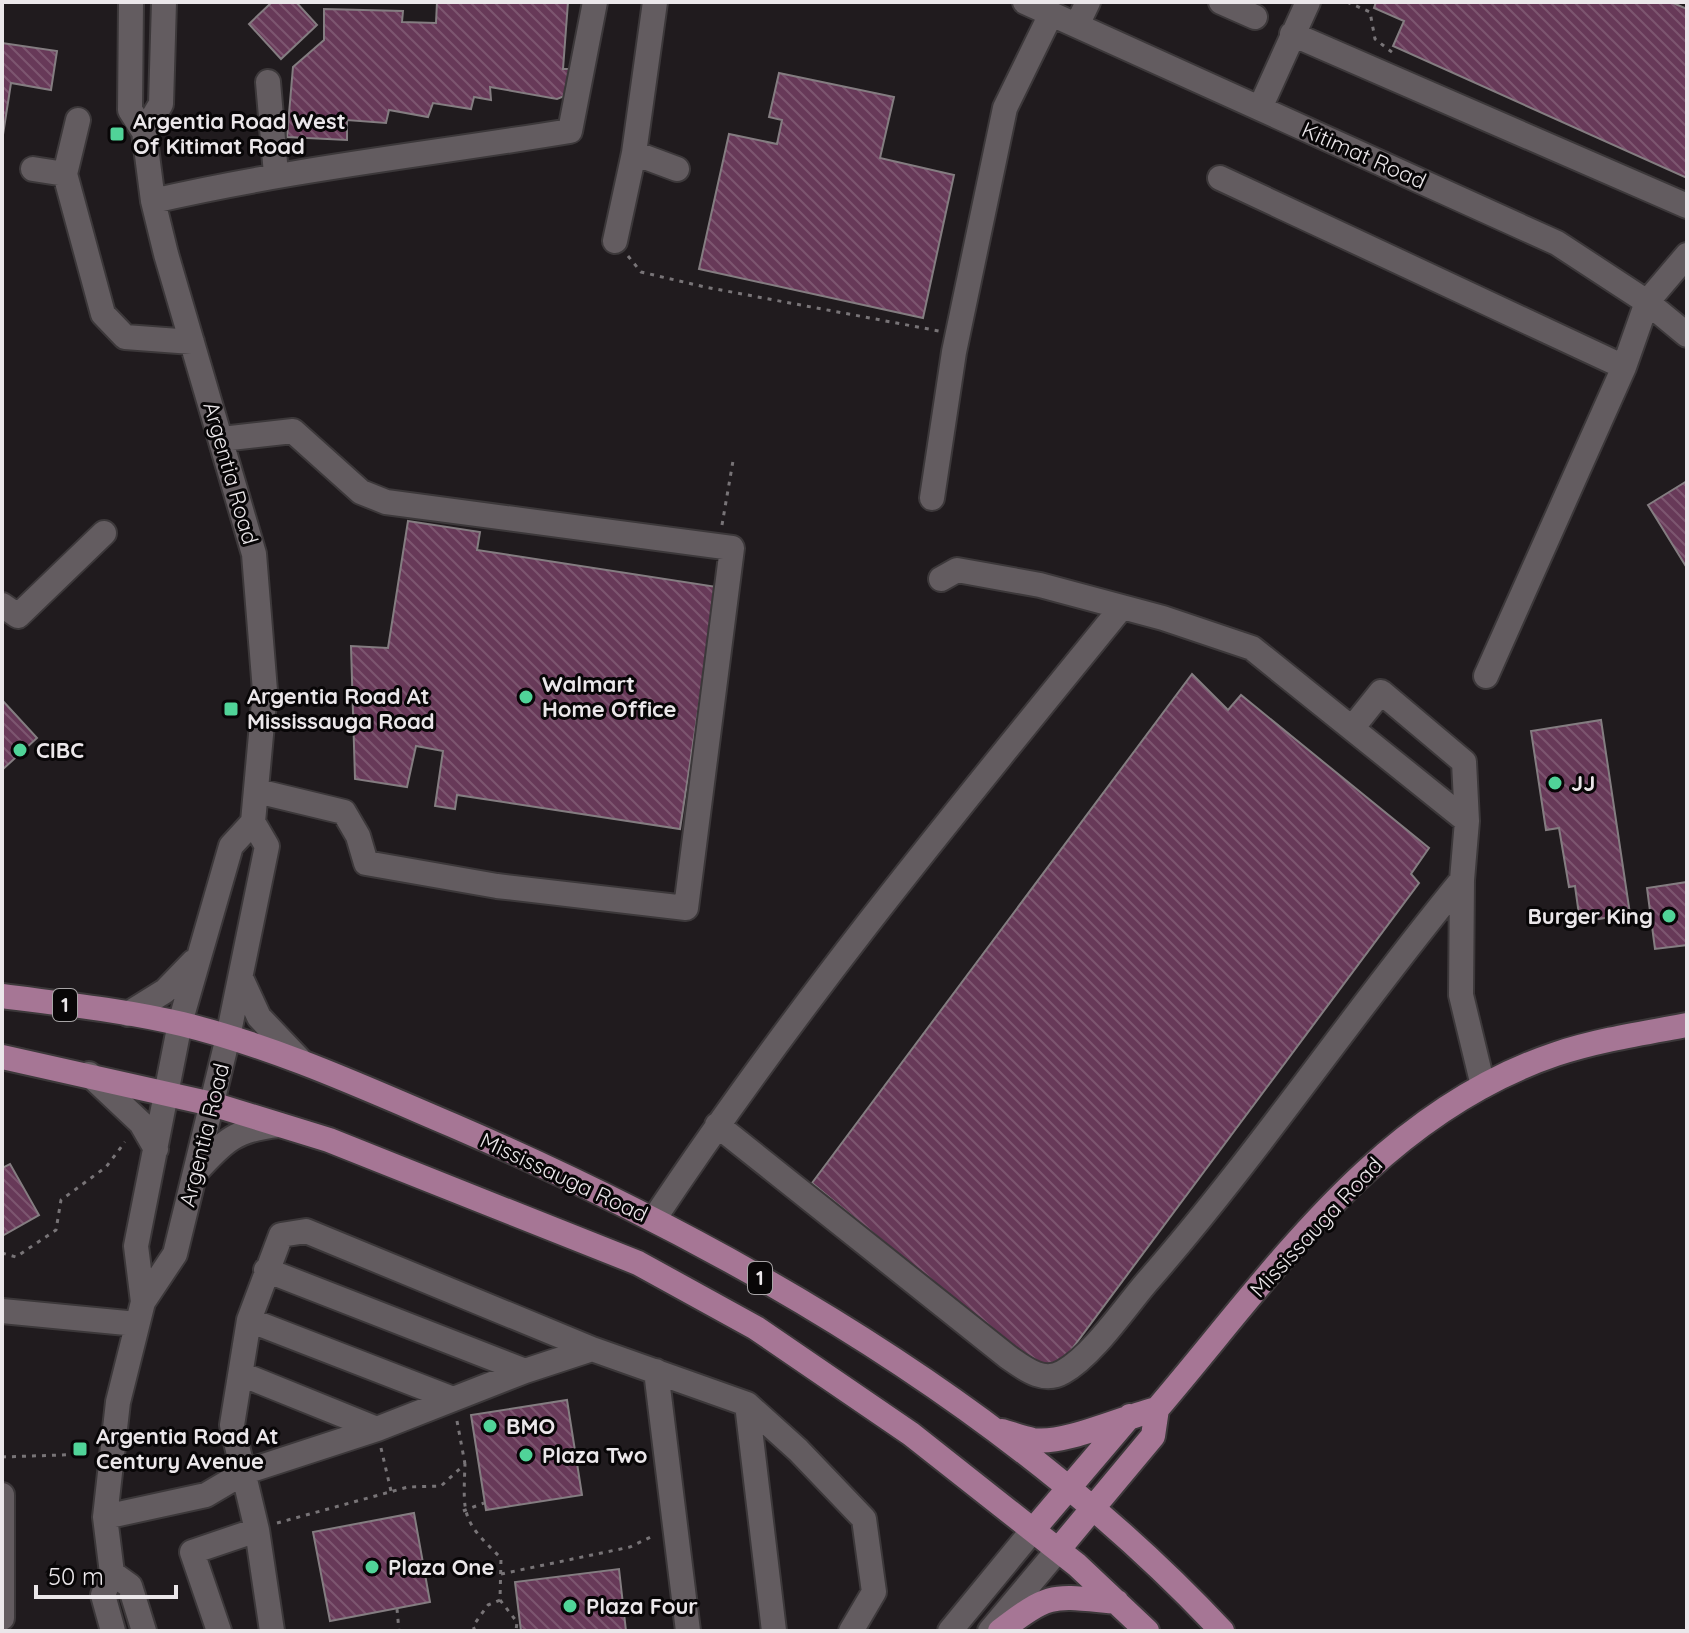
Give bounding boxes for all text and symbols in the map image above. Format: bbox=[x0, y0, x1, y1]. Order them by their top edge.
place label: Argentia Road West Of Kitimat Road bbox=[133, 107, 346, 160]
street label: Kitimat Road bbox=[1297, 115, 1431, 195]
marker: Argentia Road West Of Kitimat Road bbox=[108, 125, 126, 143]
street label: Argentia Road bbox=[197, 399, 265, 547]
place label: Walmart Home Office bbox=[542, 670, 677, 723]
place label: Argentia Road At Mississauga Road bbox=[247, 682, 435, 735]
marker: Walmart Home Office bbox=[517, 688, 535, 706]
marker: Argentia Road At Mississauga Road bbox=[222, 700, 240, 718]
place label: CIBC bbox=[36, 736, 84, 764]
marker: CIBC bbox=[11, 741, 29, 759]
place label: JJ bbox=[1571, 769, 1595, 797]
marker: JJ bbox=[1546, 774, 1564, 792]
place label: Burger King bbox=[1527, 902, 1653, 930]
marker: Burger King bbox=[1660, 907, 1678, 925]
road number: 1 bbox=[53, 989, 77, 1021]
street label: Argentia Road bbox=[173, 1060, 235, 1210]
street label: Mississauga Road bbox=[476, 1126, 652, 1228]
street label: Mississauga Road bbox=[1244, 1151, 1388, 1303]
road number: 1 bbox=[748, 1262, 772, 1294]
place label: BMO bbox=[506, 1412, 555, 1440]
marker: BMO bbox=[481, 1417, 499, 1435]
place label: Argentia Road At Century Avenue bbox=[96, 1422, 279, 1475]
marker: Argentia Road At Century Avenue bbox=[71, 1440, 89, 1458]
place label: Plaza Two bbox=[542, 1441, 647, 1469]
marker: Plaza Two bbox=[517, 1446, 535, 1464]
scale bar bbox=[36, 1549, 176, 1599]
place label: Plaza One bbox=[388, 1553, 494, 1581]
marker: Plaza One bbox=[363, 1558, 381, 1576]
text: 50 m bbox=[48, 1561, 104, 1591]
place label: Plaza Four bbox=[586, 1592, 698, 1620]
marker: Plaza Four bbox=[561, 1597, 579, 1615]

